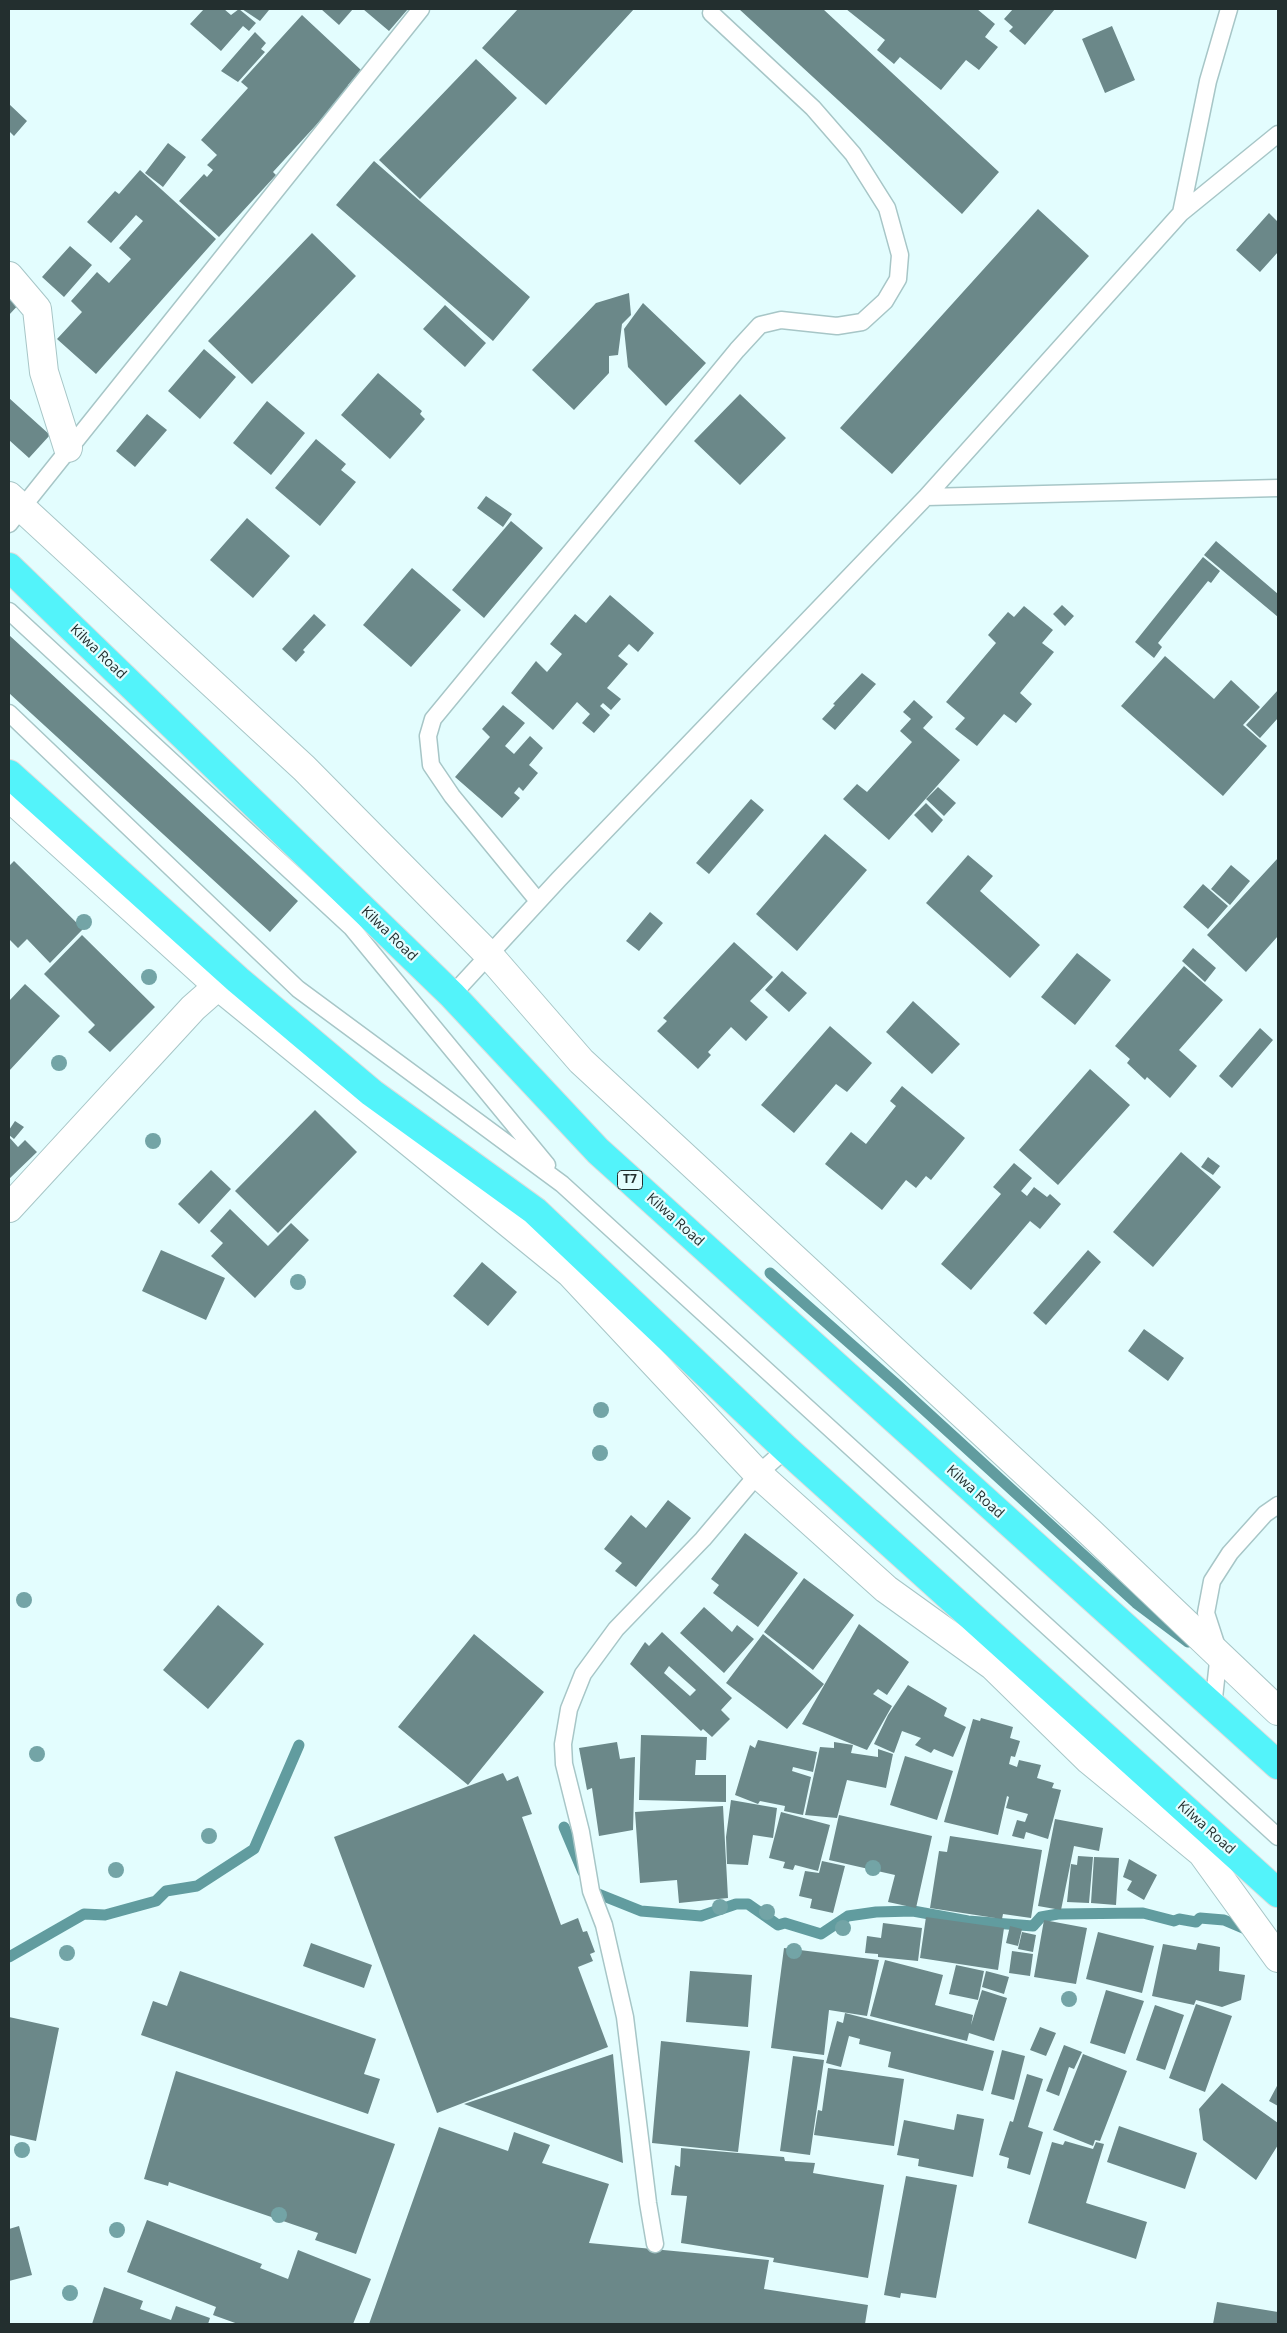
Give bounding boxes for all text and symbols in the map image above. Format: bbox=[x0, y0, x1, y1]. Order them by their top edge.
street label: Kilwa Road bbox=[67, 621, 129, 683]
street label: Kilwa Road bbox=[358, 903, 420, 965]
road number: T7 bbox=[618, 1170, 642, 1190]
street label: Kilwa Road bbox=[643, 1190, 707, 1250]
street label: Kilwa Road bbox=[943, 1462, 1007, 1522]
street label: Kilwa Road bbox=[1174, 1798, 1238, 1858]

